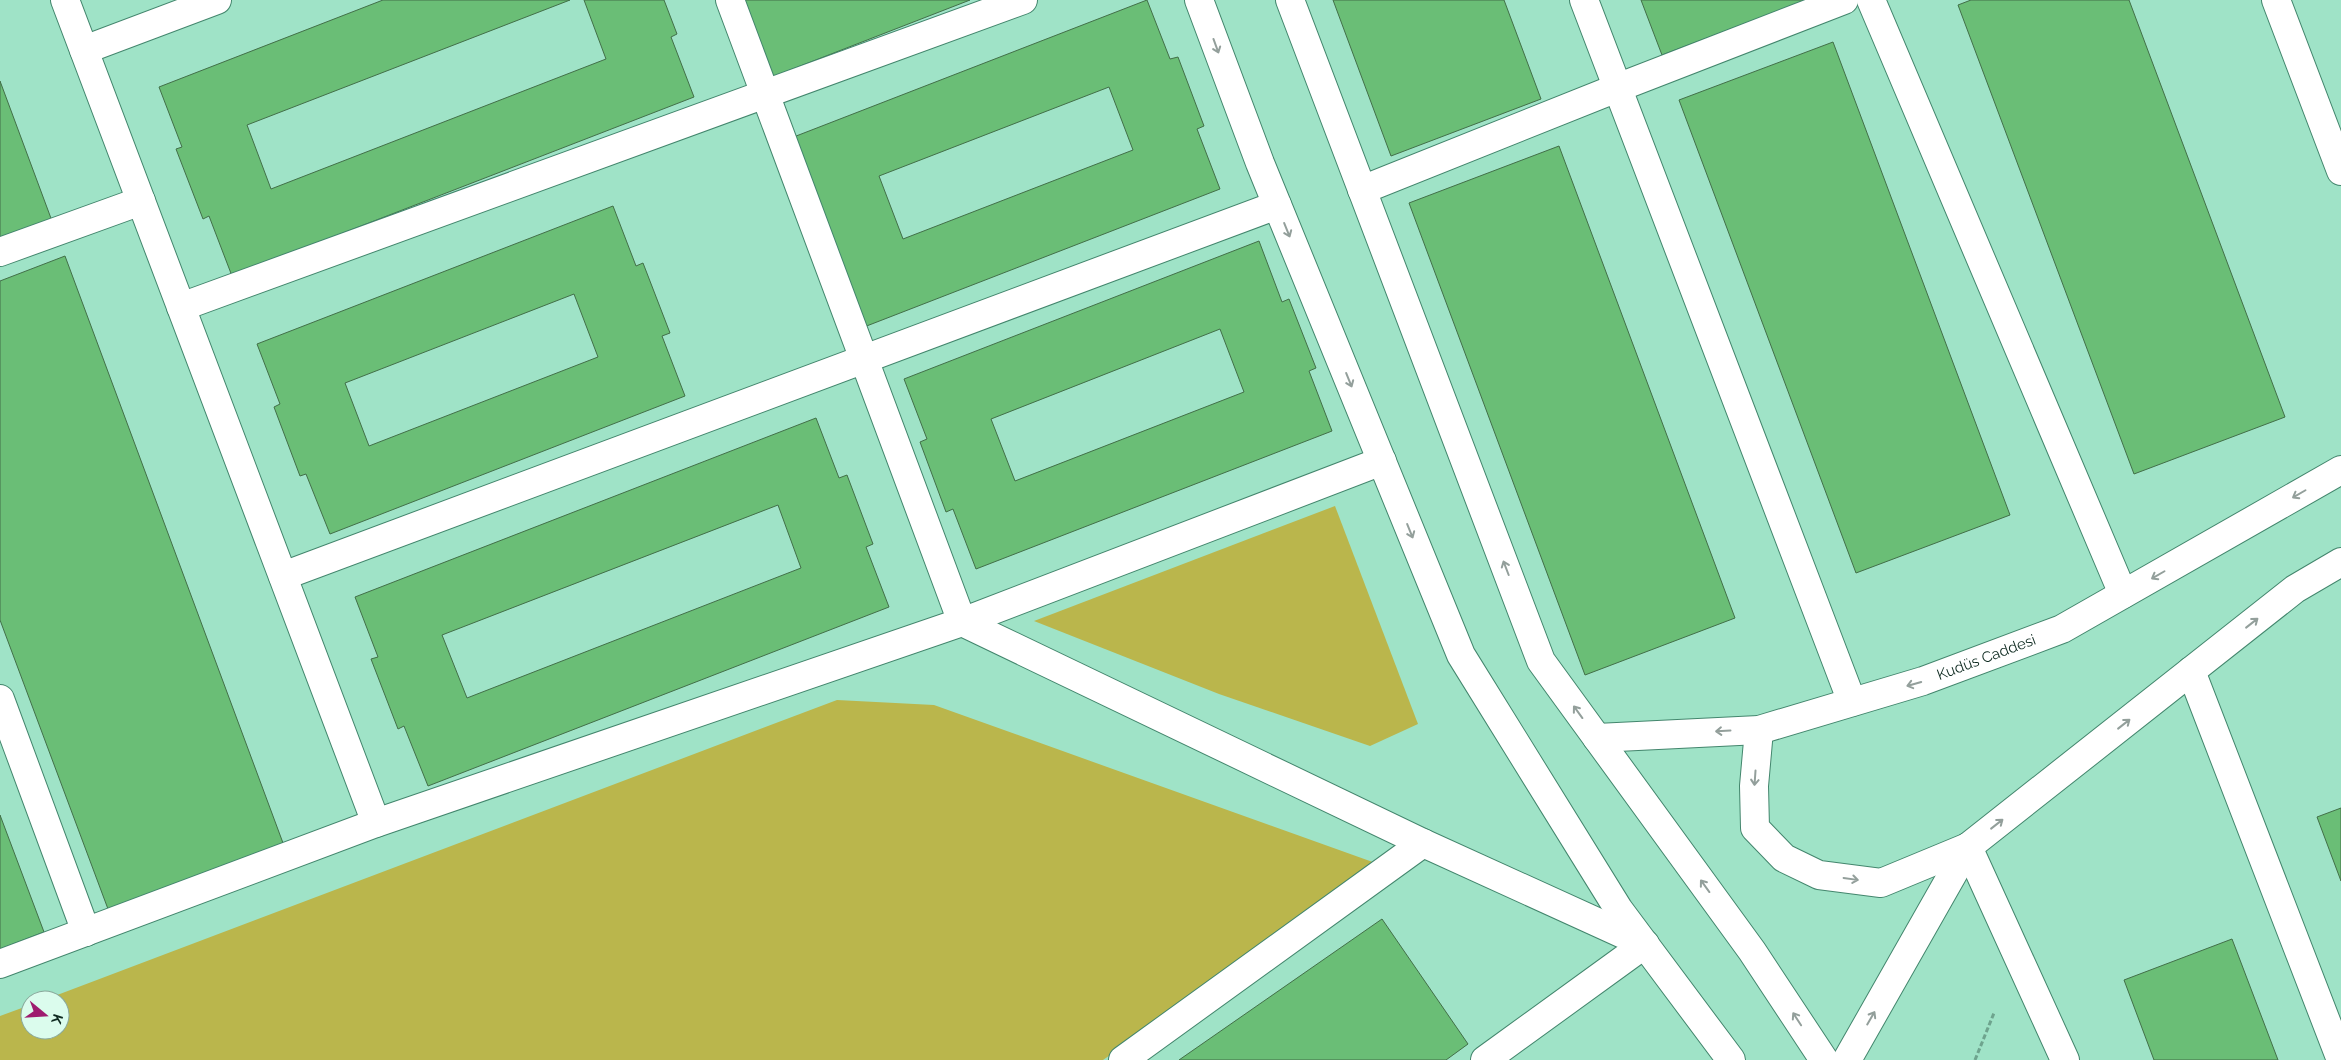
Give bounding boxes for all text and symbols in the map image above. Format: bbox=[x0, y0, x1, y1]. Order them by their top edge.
one-way arrow bbox=[1212, 37, 1221, 53]
one-way arrow bbox=[1283, 222, 1293, 237]
one-way arrow bbox=[1345, 372, 1354, 387]
one-way arrow bbox=[2292, 490, 2306, 500]
one-way arrow bbox=[1406, 523, 1416, 538]
one-way arrow bbox=[1501, 560, 1510, 576]
one-way arrow bbox=[2150, 570, 2165, 580]
one-way arrow bbox=[2245, 618, 2258, 629]
street label: Kudüs Caddesi bbox=[1934, 631, 2038, 684]
one-way arrow bbox=[1907, 679, 1923, 689]
one-way arrow bbox=[1573, 705, 1583, 719]
one-way arrow bbox=[2117, 718, 2130, 729]
one-way arrow bbox=[1716, 727, 1732, 736]
one-way arrow bbox=[1750, 770, 1759, 786]
one-way arrow bbox=[1990, 819, 2003, 830]
one-way arrow bbox=[1843, 874, 1859, 884]
one-way arrow bbox=[1699, 880, 1710, 893]
north arrow bbox=[20, 990, 70, 1040]
one-way arrow bbox=[1867, 1011, 1877, 1025]
text: K bbox=[48, 1012, 66, 1027]
one-way arrow bbox=[1792, 1013, 1802, 1027]

